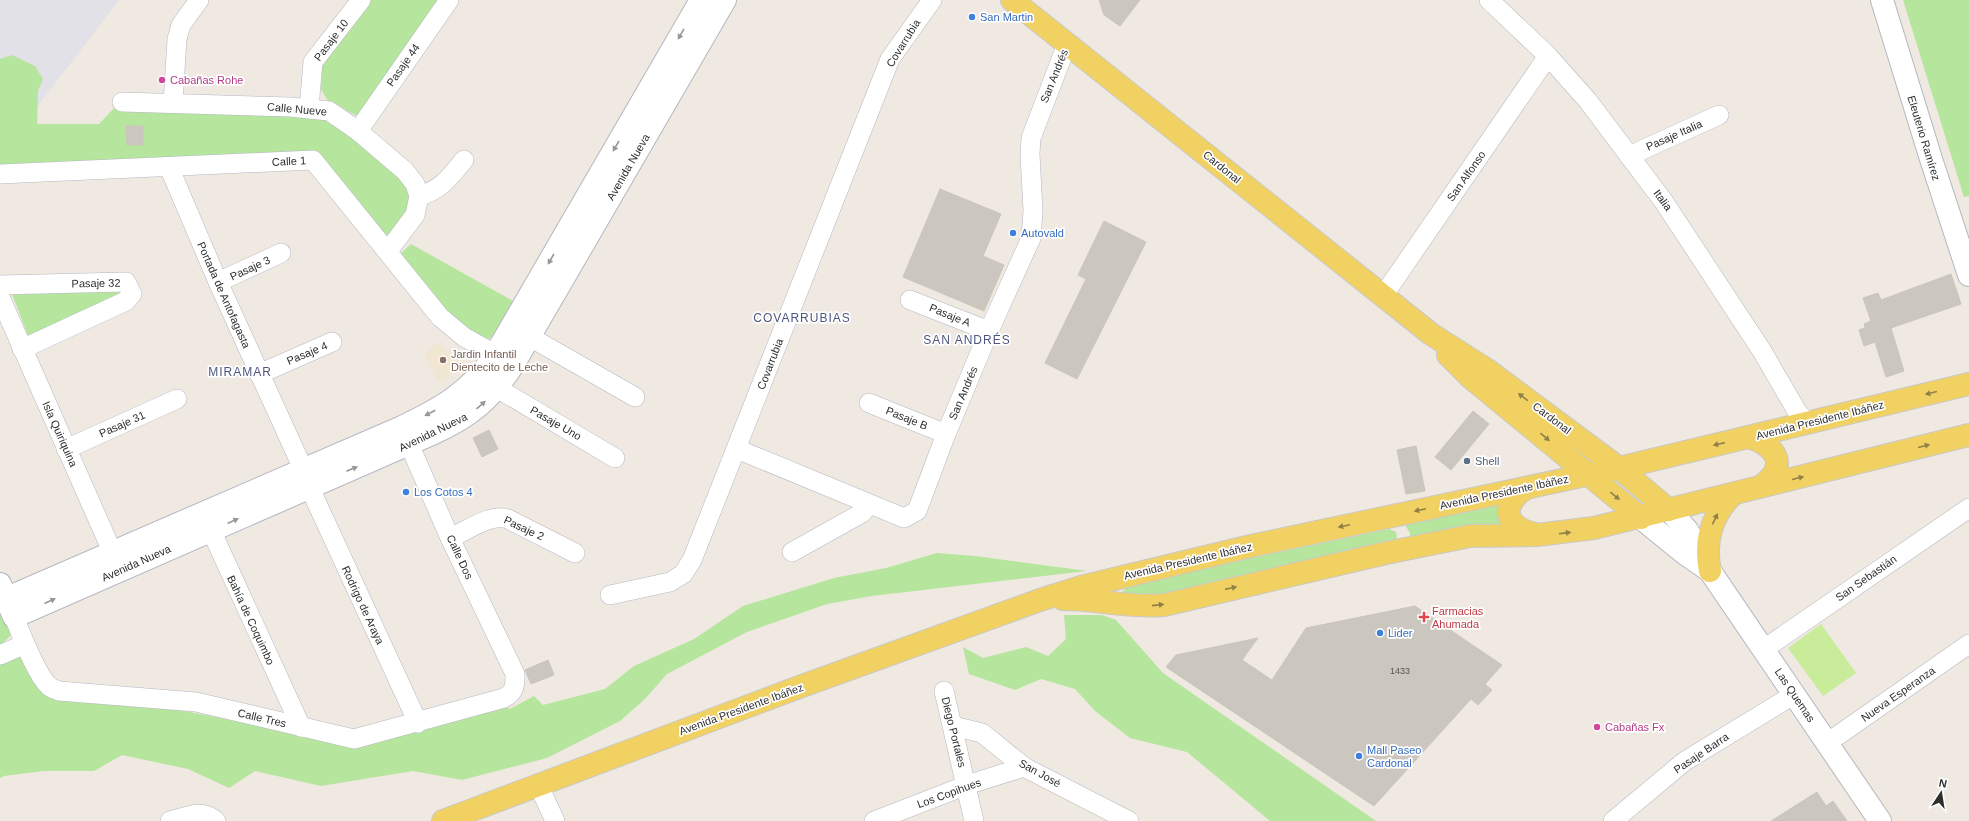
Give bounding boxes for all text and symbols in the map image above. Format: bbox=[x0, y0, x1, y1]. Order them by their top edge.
place label: San Martin bbox=[980, 11, 1033, 23]
marker: San Martin bbox=[967, 12, 977, 22]
street label: Covarrubia bbox=[884, 16, 923, 69]
street label: Pasaje 10 bbox=[311, 17, 351, 63]
one-way arrow bbox=[677, 28, 684, 40]
street label: Pasaje 44 bbox=[384, 42, 422, 88]
street label: San Andrés bbox=[1038, 47, 1070, 105]
place label: Cabañas Rohe bbox=[170, 74, 243, 86]
marker: Cabañas Rohe bbox=[157, 75, 167, 85]
street label: Eleuterio Ramírez bbox=[1905, 94, 1943, 182]
street label: Calle Nueve bbox=[267, 100, 327, 118]
street label: Pasaje Italia bbox=[1644, 117, 1705, 153]
street label: Avenida Nueva bbox=[604, 131, 652, 202]
one-way arrow bbox=[612, 140, 619, 152]
street label: Cardonal bbox=[1201, 148, 1243, 186]
street label: San Alfonso bbox=[1444, 149, 1488, 203]
street label: Calle 1 bbox=[272, 154, 306, 168]
street label: Italia bbox=[1651, 187, 1675, 214]
place label: Autovald bbox=[1021, 227, 1064, 239]
marker: Autovald bbox=[1008, 228, 1018, 238]
street label: Portada de Antofagasta bbox=[195, 240, 253, 351]
one-way arrow bbox=[547, 253, 554, 265]
street label: Pasaje 3 bbox=[228, 254, 272, 282]
street label: Pasaje 32 bbox=[71, 277, 121, 289]
street label: Pasaje A bbox=[928, 301, 973, 329]
district label: COVARRUBIAS bbox=[753, 311, 851, 325]
district label: SAN ANDRÉS bbox=[923, 332, 1011, 347]
street label: Covarrubia bbox=[755, 336, 786, 391]
street label: Pasaje 4 bbox=[285, 339, 329, 367]
place label: Jardin Infantil Dientecito de Leche bbox=[451, 348, 548, 373]
marker: Jardin Infantil Dientecito de Leche bbox=[438, 355, 448, 365]
street label: San Andrés bbox=[946, 364, 980, 422]
district label: MIRAMAR bbox=[208, 365, 272, 379]
one-way arrow bbox=[1925, 390, 1937, 396]
one-way arrow bbox=[1518, 392, 1529, 401]
street label: Avenida Presidente Ibáñez bbox=[1755, 398, 1885, 442]
street label: Isla Quiriquina bbox=[40, 399, 80, 469]
one-way arrow bbox=[475, 400, 486, 409]
street label: Cardonal bbox=[1531, 400, 1573, 436]
street label: Pasaje Uno bbox=[528, 404, 584, 442]
street label: Pasaje B bbox=[884, 404, 930, 432]
street label: Pasaje 31 bbox=[97, 409, 147, 439]
street label: Avenida Nueva bbox=[397, 410, 470, 454]
one-way arrow bbox=[424, 410, 435, 417]
one-way arrow bbox=[1539, 433, 1550, 442]
one-way arrow bbox=[1712, 442, 1725, 448]
one-way arrow bbox=[1919, 443, 1931, 449]
place label: Shell bbox=[1475, 455, 1499, 467]
marker: Shell bbox=[1462, 456, 1472, 466]
one-way arrow bbox=[347, 466, 358, 472]
street label: Avenida Presidente Ibáñez bbox=[1439, 472, 1569, 512]
one-way arrow bbox=[1792, 474, 1805, 480]
place label: Los Cotos 4 bbox=[414, 486, 473, 498]
marker: Los Cotos 4 bbox=[401, 487, 411, 497]
one-way arrow bbox=[1610, 491, 1621, 500]
one-way arrow bbox=[1413, 507, 1426, 513]
one-way arrow bbox=[1712, 513, 1718, 525]
street label: Pasaje 2 bbox=[502, 514, 546, 542]
one-way arrow bbox=[228, 518, 239, 524]
one-way arrow bbox=[1338, 524, 1350, 530]
one-way arrow bbox=[1559, 529, 1571, 536]
street label: Calle Dos bbox=[444, 533, 476, 582]
street label: Avenida Presidente Ibáñez bbox=[1123, 540, 1253, 582]
street label: Avenida Nueva bbox=[100, 542, 173, 584]
street label: San Sebastián bbox=[1833, 553, 1899, 603]
street label: Rodrigo de Araya bbox=[340, 564, 387, 647]
street label: Bahía de Coquimbo bbox=[225, 573, 277, 667]
one-way arrow bbox=[1225, 585, 1238, 591]
one-way arrow bbox=[44, 598, 56, 604]
one-way arrow bbox=[1152, 602, 1164, 609]
place label: Farmacias Ahumada bbox=[1432, 605, 1484, 630]
marker: Farmacias Ahumada bbox=[1419, 612, 1429, 622]
place label: Lider bbox=[1388, 627, 1413, 639]
marker: Lider bbox=[1375, 628, 1385, 638]
street label: Nueva Esperanza bbox=[1859, 664, 1938, 724]
house number: 1433 bbox=[1390, 666, 1410, 676]
street label: Las Quemas bbox=[1773, 666, 1818, 725]
street label: Avenida Presidente Ibáñez bbox=[677, 681, 805, 737]
street label: Diego Portales bbox=[939, 696, 969, 769]
street label: Calle Tres bbox=[237, 707, 288, 730]
place label: Cabañas Fx bbox=[1605, 721, 1665, 733]
marker: Cabañas Fx bbox=[1592, 722, 1602, 732]
street label: Pasaje Barra bbox=[1671, 730, 1731, 776]
place label: Mall Paseo Cardonal bbox=[1367, 744, 1421, 769]
marker: Mall Paseo Cardonal bbox=[1354, 751, 1364, 761]
street label: San José bbox=[1017, 757, 1063, 789]
north arrow bbox=[1921, 773, 1961, 813]
street label: Los Copihues bbox=[915, 776, 983, 810]
text: N bbox=[1938, 777, 1948, 790]

